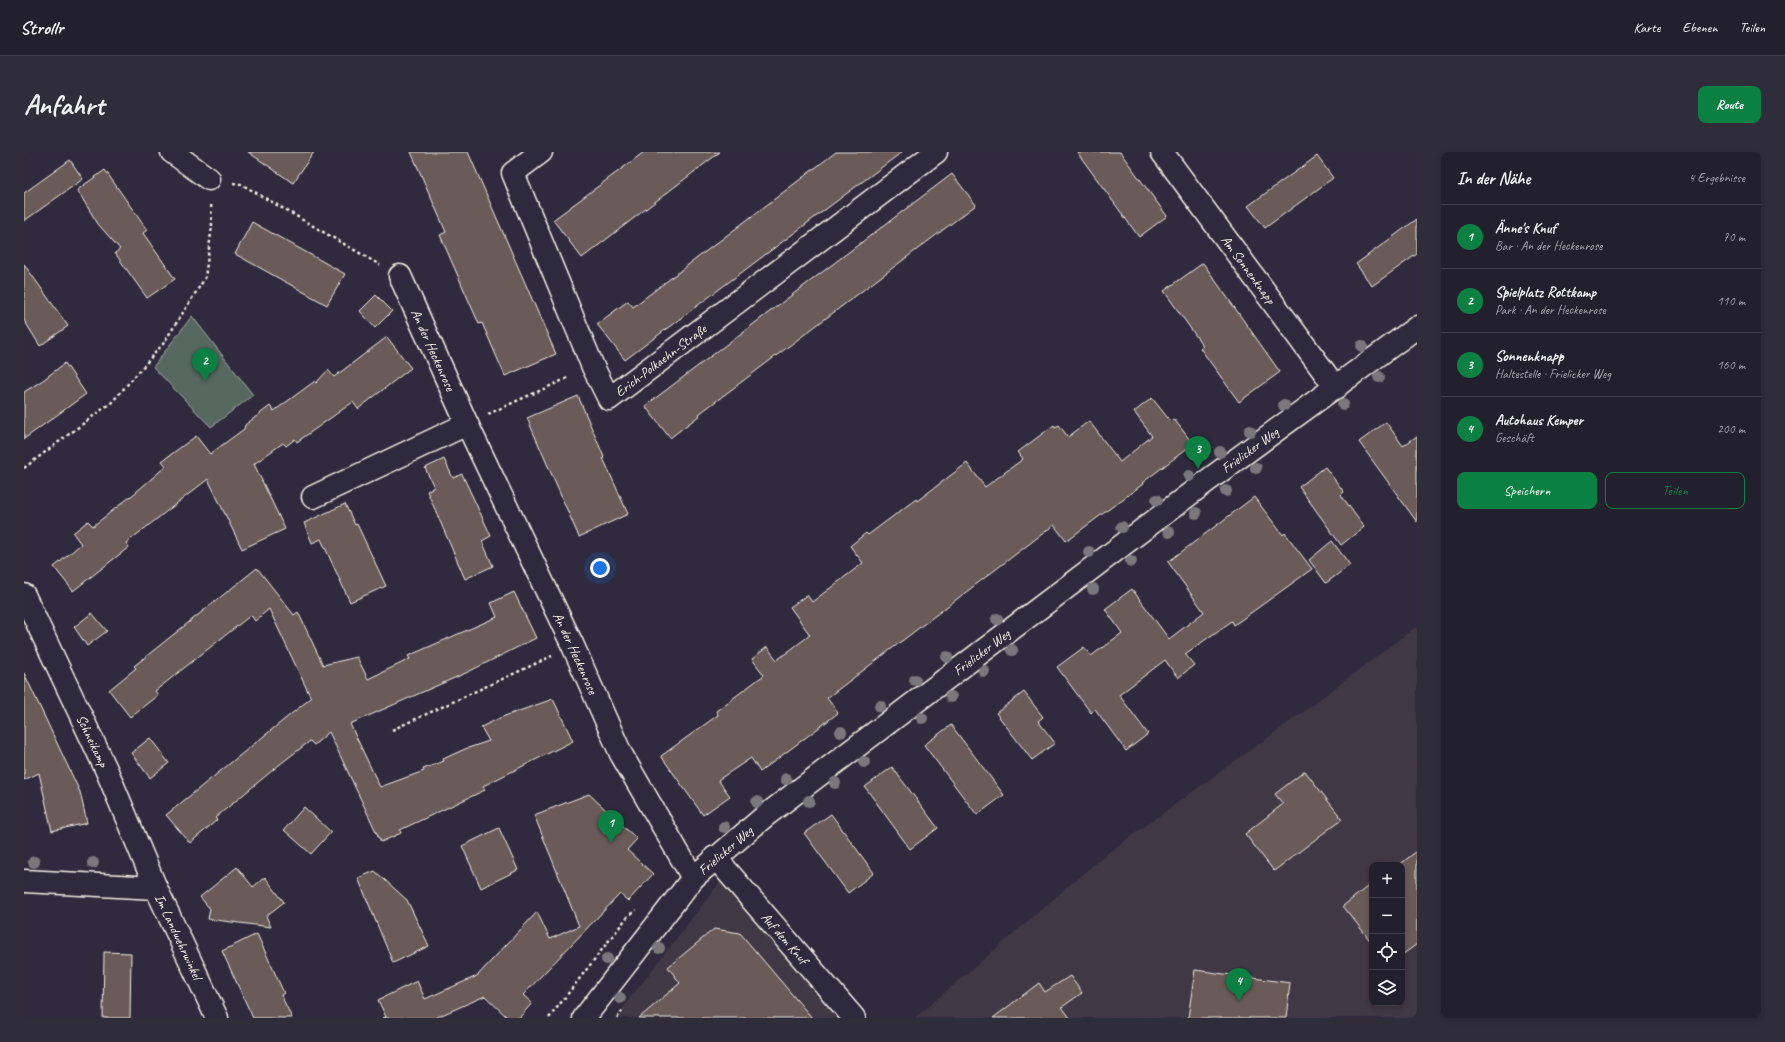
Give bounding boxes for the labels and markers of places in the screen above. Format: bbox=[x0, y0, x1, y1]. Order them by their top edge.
pin: 2 bbox=[192, 348, 218, 381]
pin: 3 bbox=[1185, 436, 1211, 469]
pin: 1 bbox=[598, 810, 624, 843]
pin: 4 bbox=[1226, 968, 1252, 1001]

